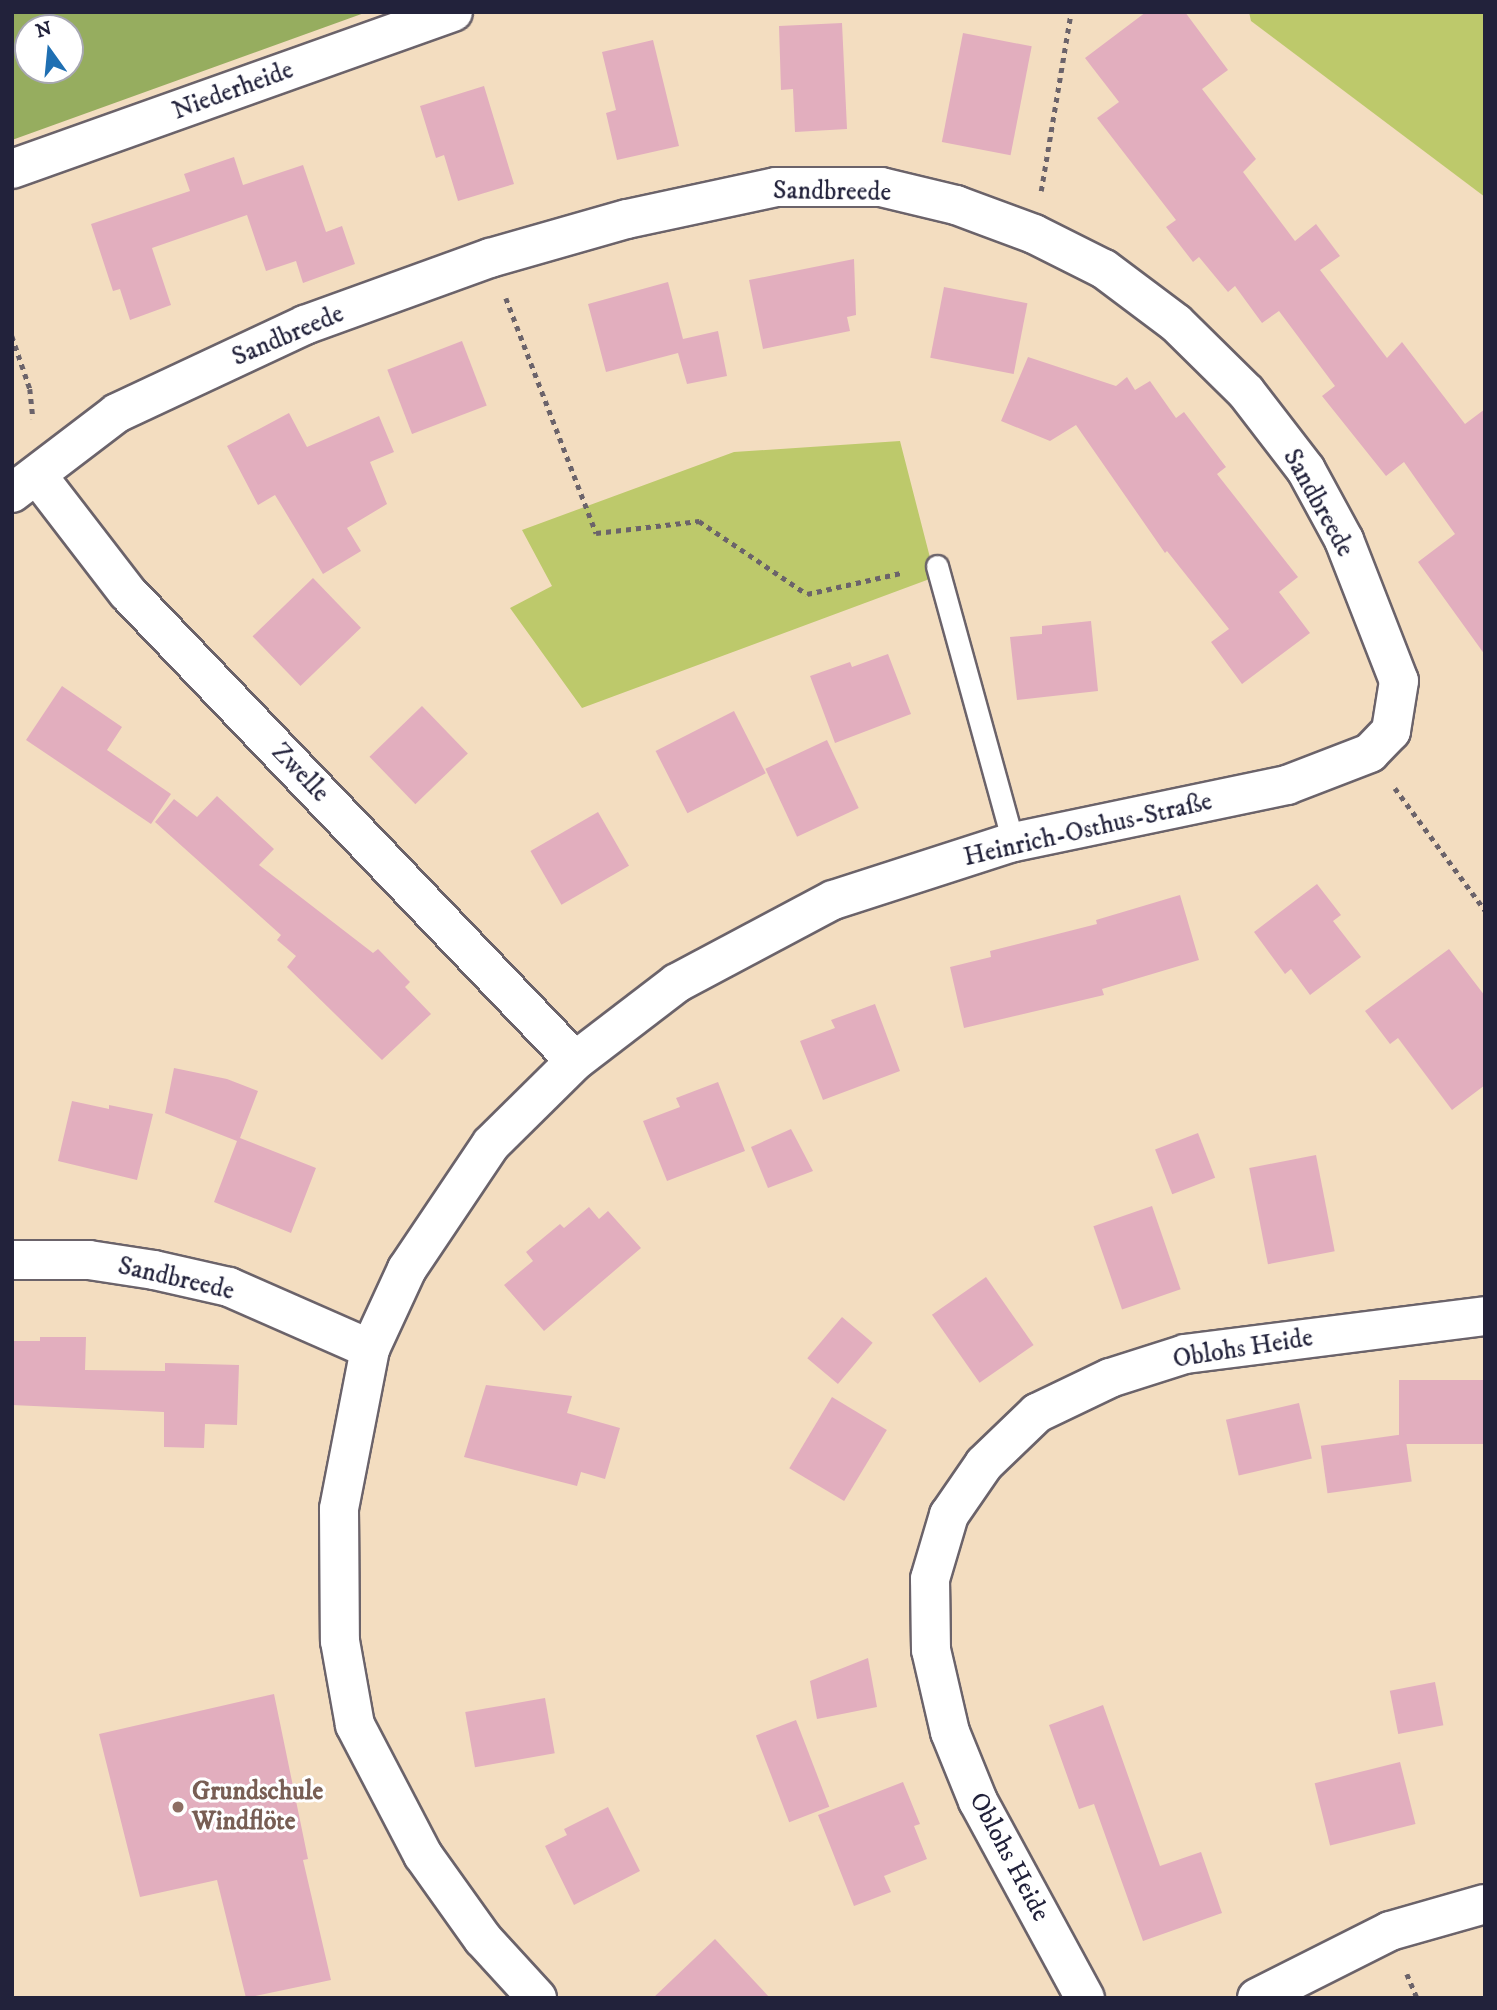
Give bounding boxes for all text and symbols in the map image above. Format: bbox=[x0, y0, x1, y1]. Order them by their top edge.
north arrow bbox=[14, 14, 84, 84]
text: N bbox=[33, 17, 54, 43]
street label: Niederheide bbox=[168, 55, 298, 127]
street label: Sandbreede bbox=[773, 175, 891, 209]
street label: Sandbreede bbox=[228, 299, 348, 373]
street label: Sandbreede bbox=[1276, 444, 1360, 562]
street label: Zwelle bbox=[265, 737, 335, 809]
street label: Heinrich-Osthus-Straße bbox=[961, 786, 1215, 874]
street label: Sandbreede bbox=[115, 1251, 237, 1307]
street label: Oblohs Heide bbox=[1171, 1323, 1315, 1375]
place label: Grundschule Windflöte bbox=[192, 1776, 323, 1838]
street label: Oblohs Heide bbox=[962, 1787, 1056, 1927]
marker: Grundschule Windflöte bbox=[170, 1799, 186, 1815]

